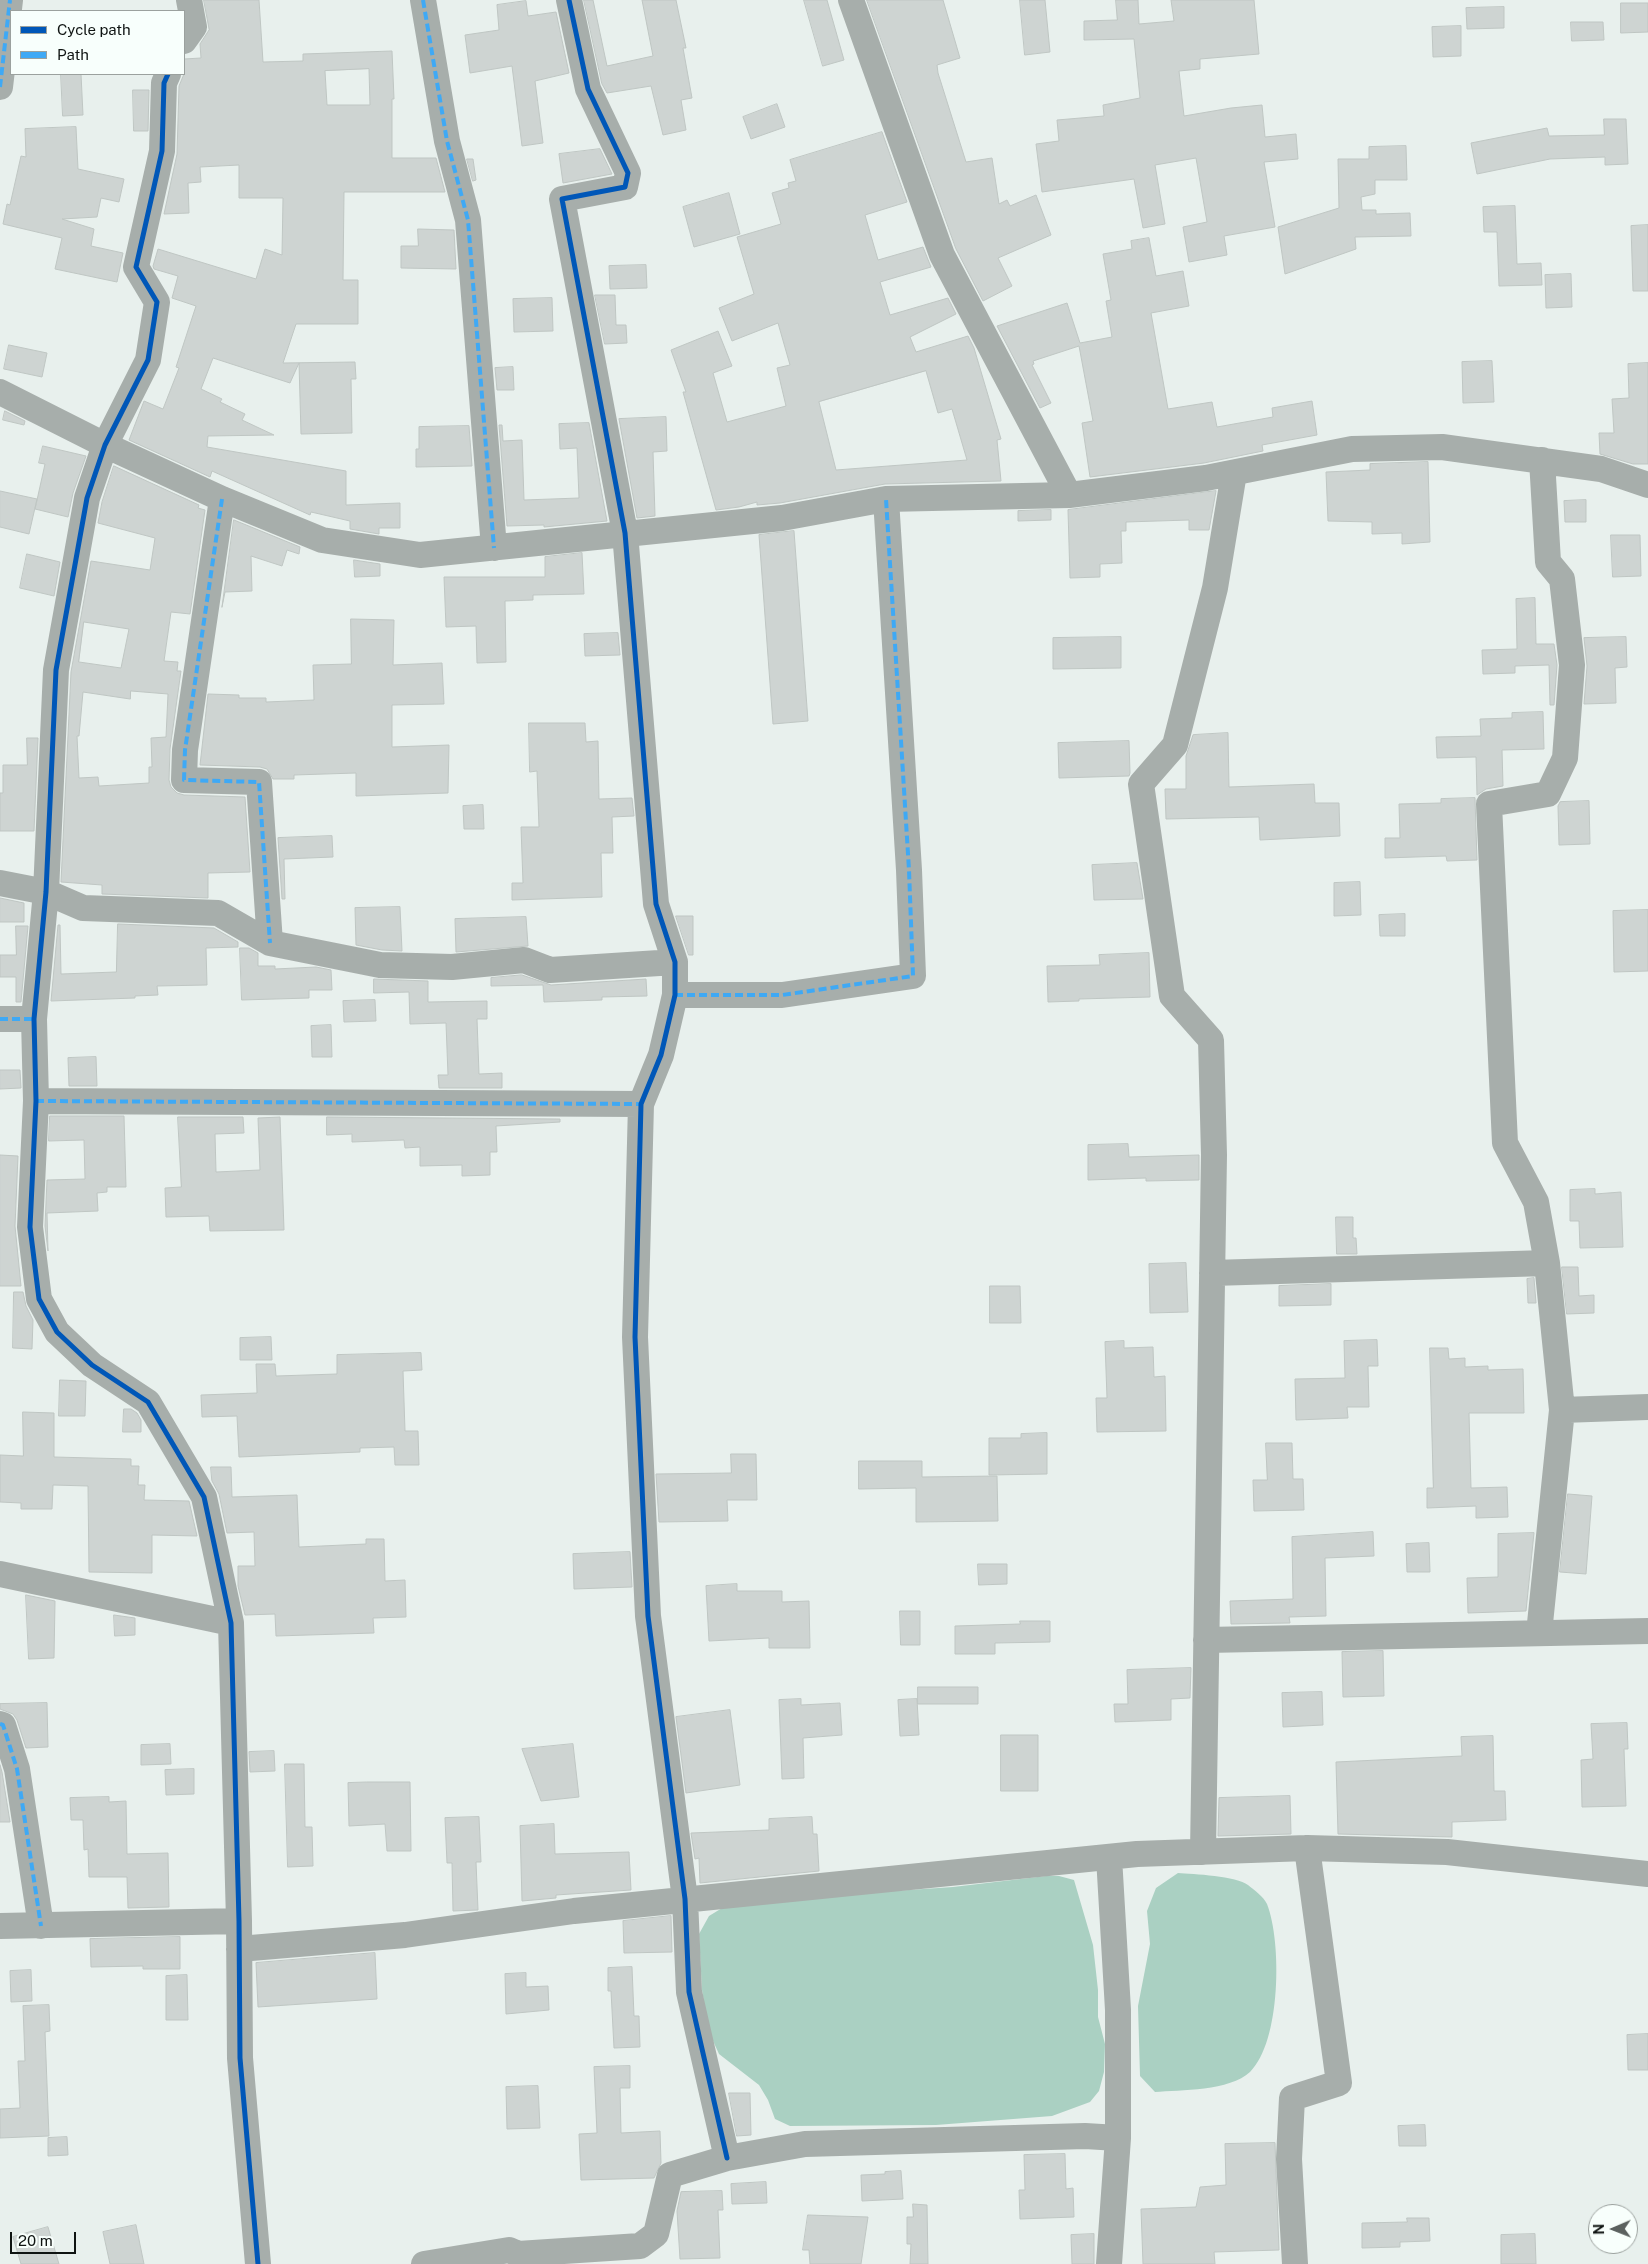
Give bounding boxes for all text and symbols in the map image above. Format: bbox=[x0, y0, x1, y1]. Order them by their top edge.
legend bbox=[10, 10, 185, 75]
text: Cycle path bbox=[57, 21, 131, 38]
text: Path bbox=[57, 46, 89, 63]
north arrow bbox=[1588, 2204, 1638, 2254]
scale bar bbox=[12, 2222, 79, 2254]
text: N bbox=[1591, 2224, 1607, 2235]
text: 20 m bbox=[18, 2232, 53, 2249]

